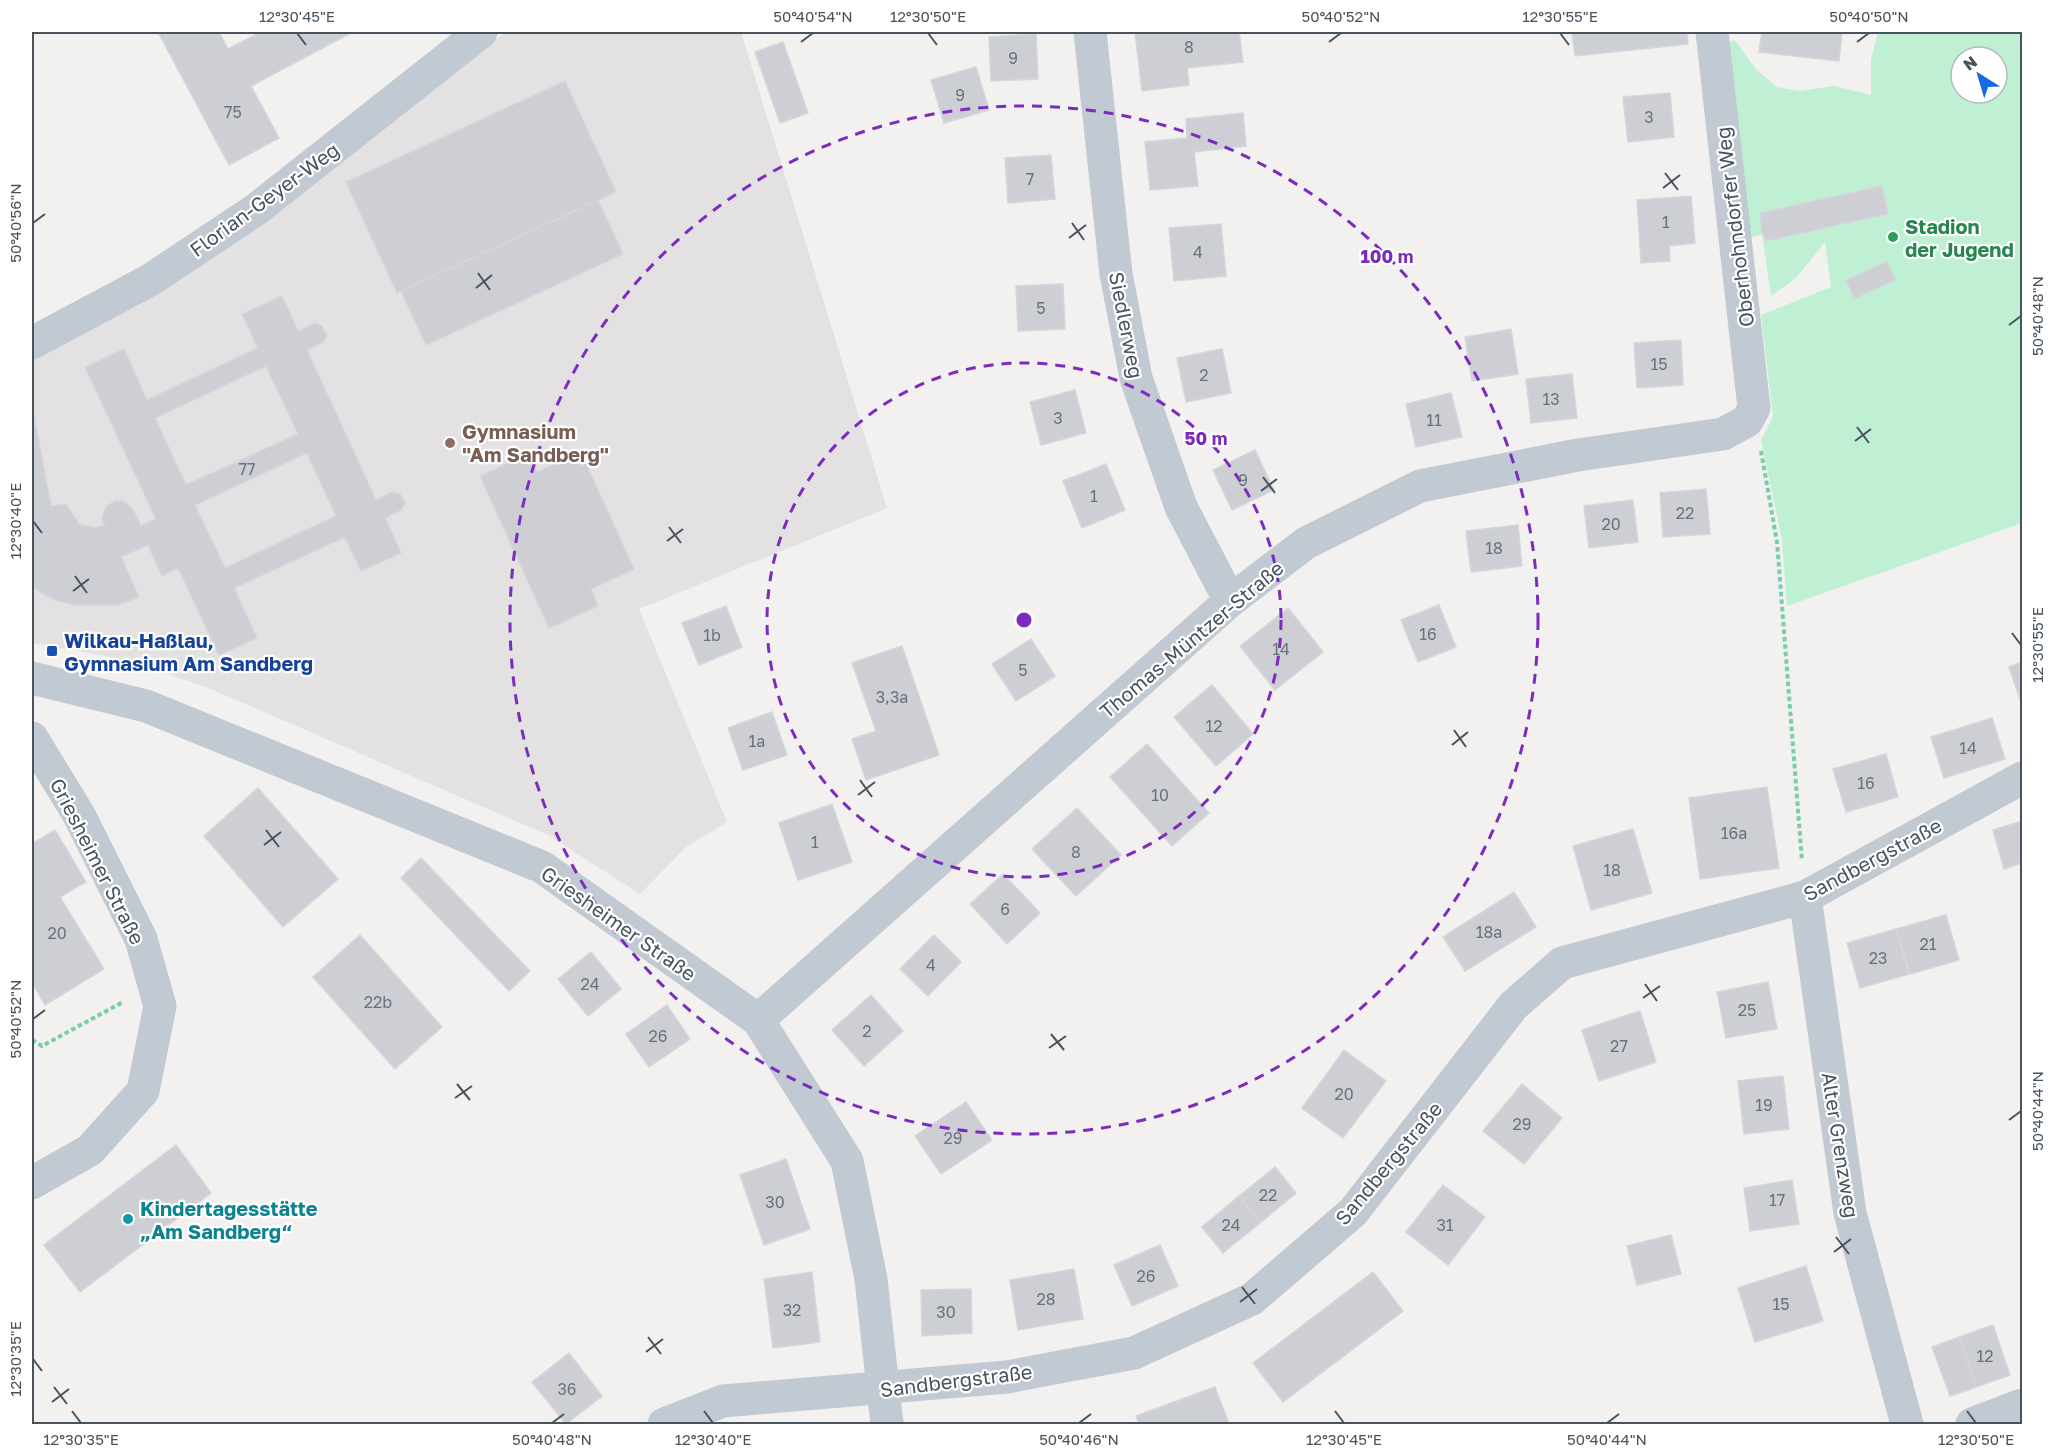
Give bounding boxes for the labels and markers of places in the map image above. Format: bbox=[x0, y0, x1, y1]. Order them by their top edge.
place label: Stadion der Jugend bbox=[1905, 214, 2014, 261]
marker: Stadion der Jugend bbox=[1886, 230, 1900, 244]
place label: Gymnasium "Am Sandberg" bbox=[462, 419, 609, 466]
marker: Gymnasium "Am Sandberg" bbox=[443, 436, 457, 450]
centre of rings bbox=[1014, 610, 1034, 630]
place label: Wilkau-Haßlau, Gymnasium Am Sandberg bbox=[64, 628, 313, 675]
marker: Wilkau-Haßlau, Gymnasium Am Sandberg bbox=[45, 644, 59, 658]
place label: Kindertagesstätte „Am Sandberg“ bbox=[140, 1196, 318, 1243]
marker: Kindertagesstätte „Am Sandberg“ bbox=[121, 1212, 135, 1226]

